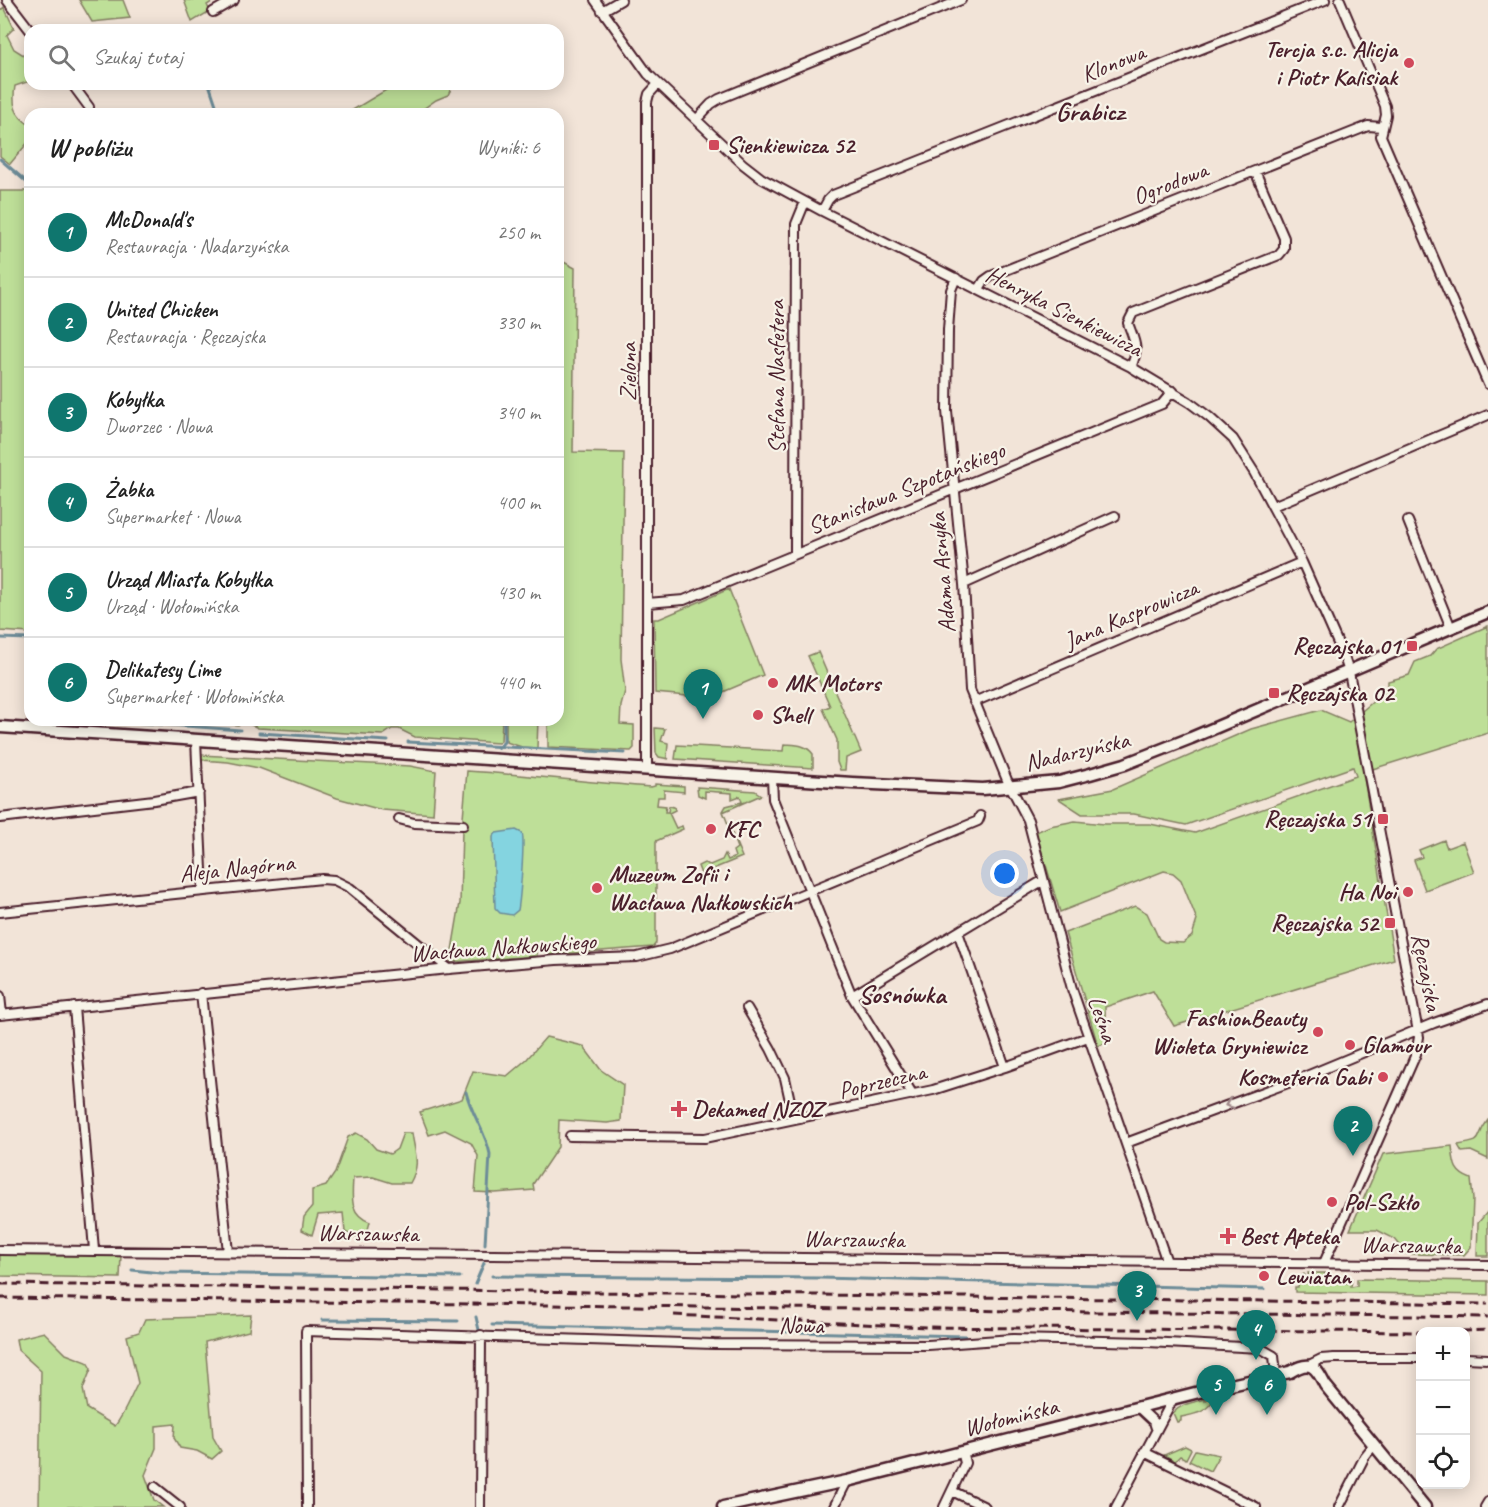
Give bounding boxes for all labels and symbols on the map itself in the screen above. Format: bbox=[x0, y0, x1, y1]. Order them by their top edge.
place label: Tercja s.c. Alicja i Piotr Kalisiak bbox=[1265, 34, 1399, 92]
street label: Klonowa bbox=[1077, 36, 1151, 89]
marker: Tercja s.c. Alicja i Piotr Kalisiak bbox=[1402, 56, 1416, 70]
district label: Grabicz bbox=[1056, 95, 1127, 128]
place label: Sienkiewicza 52 bbox=[726, 130, 856, 160]
marker: Sienkiewicza 52 bbox=[707, 138, 721, 152]
street label: Ogrodowa bbox=[1128, 154, 1214, 212]
street label: Henryka Sienkiewicza bbox=[981, 259, 1149, 364]
street label: Stefana Nasfetera bbox=[761, 299, 791, 454]
street label: Zielona bbox=[613, 341, 643, 401]
street label: Stanisława Szpotańskiego bbox=[803, 434, 1010, 541]
street label: Adama Asnyka bbox=[922, 510, 962, 634]
street label: Jana Kasprowicza bbox=[1059, 572, 1204, 656]
place label: Ręczajska 01 bbox=[1292, 631, 1403, 661]
marker: Ręczajska 01 bbox=[1405, 639, 1419, 653]
place label: MK Motors bbox=[785, 668, 883, 698]
pin: 1 bbox=[684, 670, 722, 719]
marker: MK Motors bbox=[766, 676, 780, 690]
place label: Ręczajska 02 bbox=[1286, 678, 1396, 708]
marker: Ręczajska 02 bbox=[1267, 686, 1281, 700]
place label: Shell bbox=[770, 700, 815, 730]
marker: Shell bbox=[751, 708, 765, 722]
street label: Nadarzyńska bbox=[1022, 724, 1134, 778]
place label: Ręczajska 51 bbox=[1264, 804, 1374, 834]
marker: Ręczajska 51 bbox=[1376, 812, 1390, 826]
place label: KFC bbox=[723, 814, 762, 844]
marker: KFC bbox=[704, 822, 718, 836]
street label: Aleja Nagórna bbox=[178, 847, 297, 889]
place label: Muzeum Zofii i Wacława Nałkowskich bbox=[609, 859, 793, 917]
your location bbox=[990, 859, 1019, 888]
place label: Ha Noi bbox=[1339, 877, 1399, 907]
marker: Muzeum Zofii i Wacława Nałkowskich bbox=[590, 881, 604, 895]
marker: Ha Noi bbox=[1401, 885, 1415, 899]
place label: Ręczajska 52 bbox=[1271, 908, 1380, 938]
marker: Ręczajska 52 bbox=[1383, 916, 1397, 930]
street label: Wacława Nałkowskiego bbox=[409, 925, 598, 968]
street label: Ręczajska bbox=[1405, 930, 1449, 1015]
district label: Sosnówka bbox=[859, 978, 948, 1011]
street label: Leśna bbox=[1081, 992, 1125, 1048]
place label: FashionBeauty Wioleta Gryniewicz bbox=[1152, 1003, 1308, 1061]
marker: FashionBeauty Wioleta Gryniewicz bbox=[1311, 1025, 1325, 1039]
place label: Glamour bbox=[1362, 1030, 1432, 1060]
marker: Glamour bbox=[1343, 1038, 1357, 1052]
street label: Poprzeczna bbox=[835, 1056, 931, 1106]
place label: Kosmeteria Gabi bbox=[1238, 1062, 1374, 1092]
marker: Kosmeteria Gabi bbox=[1376, 1070, 1390, 1084]
place label: Dekamed NZOZ bbox=[692, 1094, 828, 1124]
one-way arrow bbox=[1224, 1097, 1235, 1110]
marker: Dekamed NZOZ bbox=[670, 1100, 688, 1118]
pin: 2 bbox=[1334, 1106, 1372, 1156]
place label: Pol-Szkło bbox=[1344, 1187, 1421, 1217]
marker: Pol-Szkło bbox=[1325, 1195, 1339, 1209]
street label: Warszawska bbox=[317, 1217, 421, 1249]
place label: Best Apteka bbox=[1240, 1221, 1341, 1251]
street label: Warszawska bbox=[803, 1223, 907, 1255]
marker: Best Apteka bbox=[1221, 1229, 1235, 1243]
street label: Warszawska bbox=[1360, 1229, 1464, 1261]
place label: Lewiatan bbox=[1276, 1261, 1353, 1291]
marker: Lewiatan bbox=[1257, 1269, 1271, 1283]
pin: 3 bbox=[1118, 1272, 1156, 1321]
street label: Nowa bbox=[779, 1310, 825, 1340]
pin: 4 bbox=[1236, 1310, 1276, 1360]
pin: 5 bbox=[1196, 1366, 1236, 1415]
pin: 6 bbox=[1248, 1366, 1286, 1415]
street label: Wołomińska bbox=[961, 1390, 1063, 1443]

